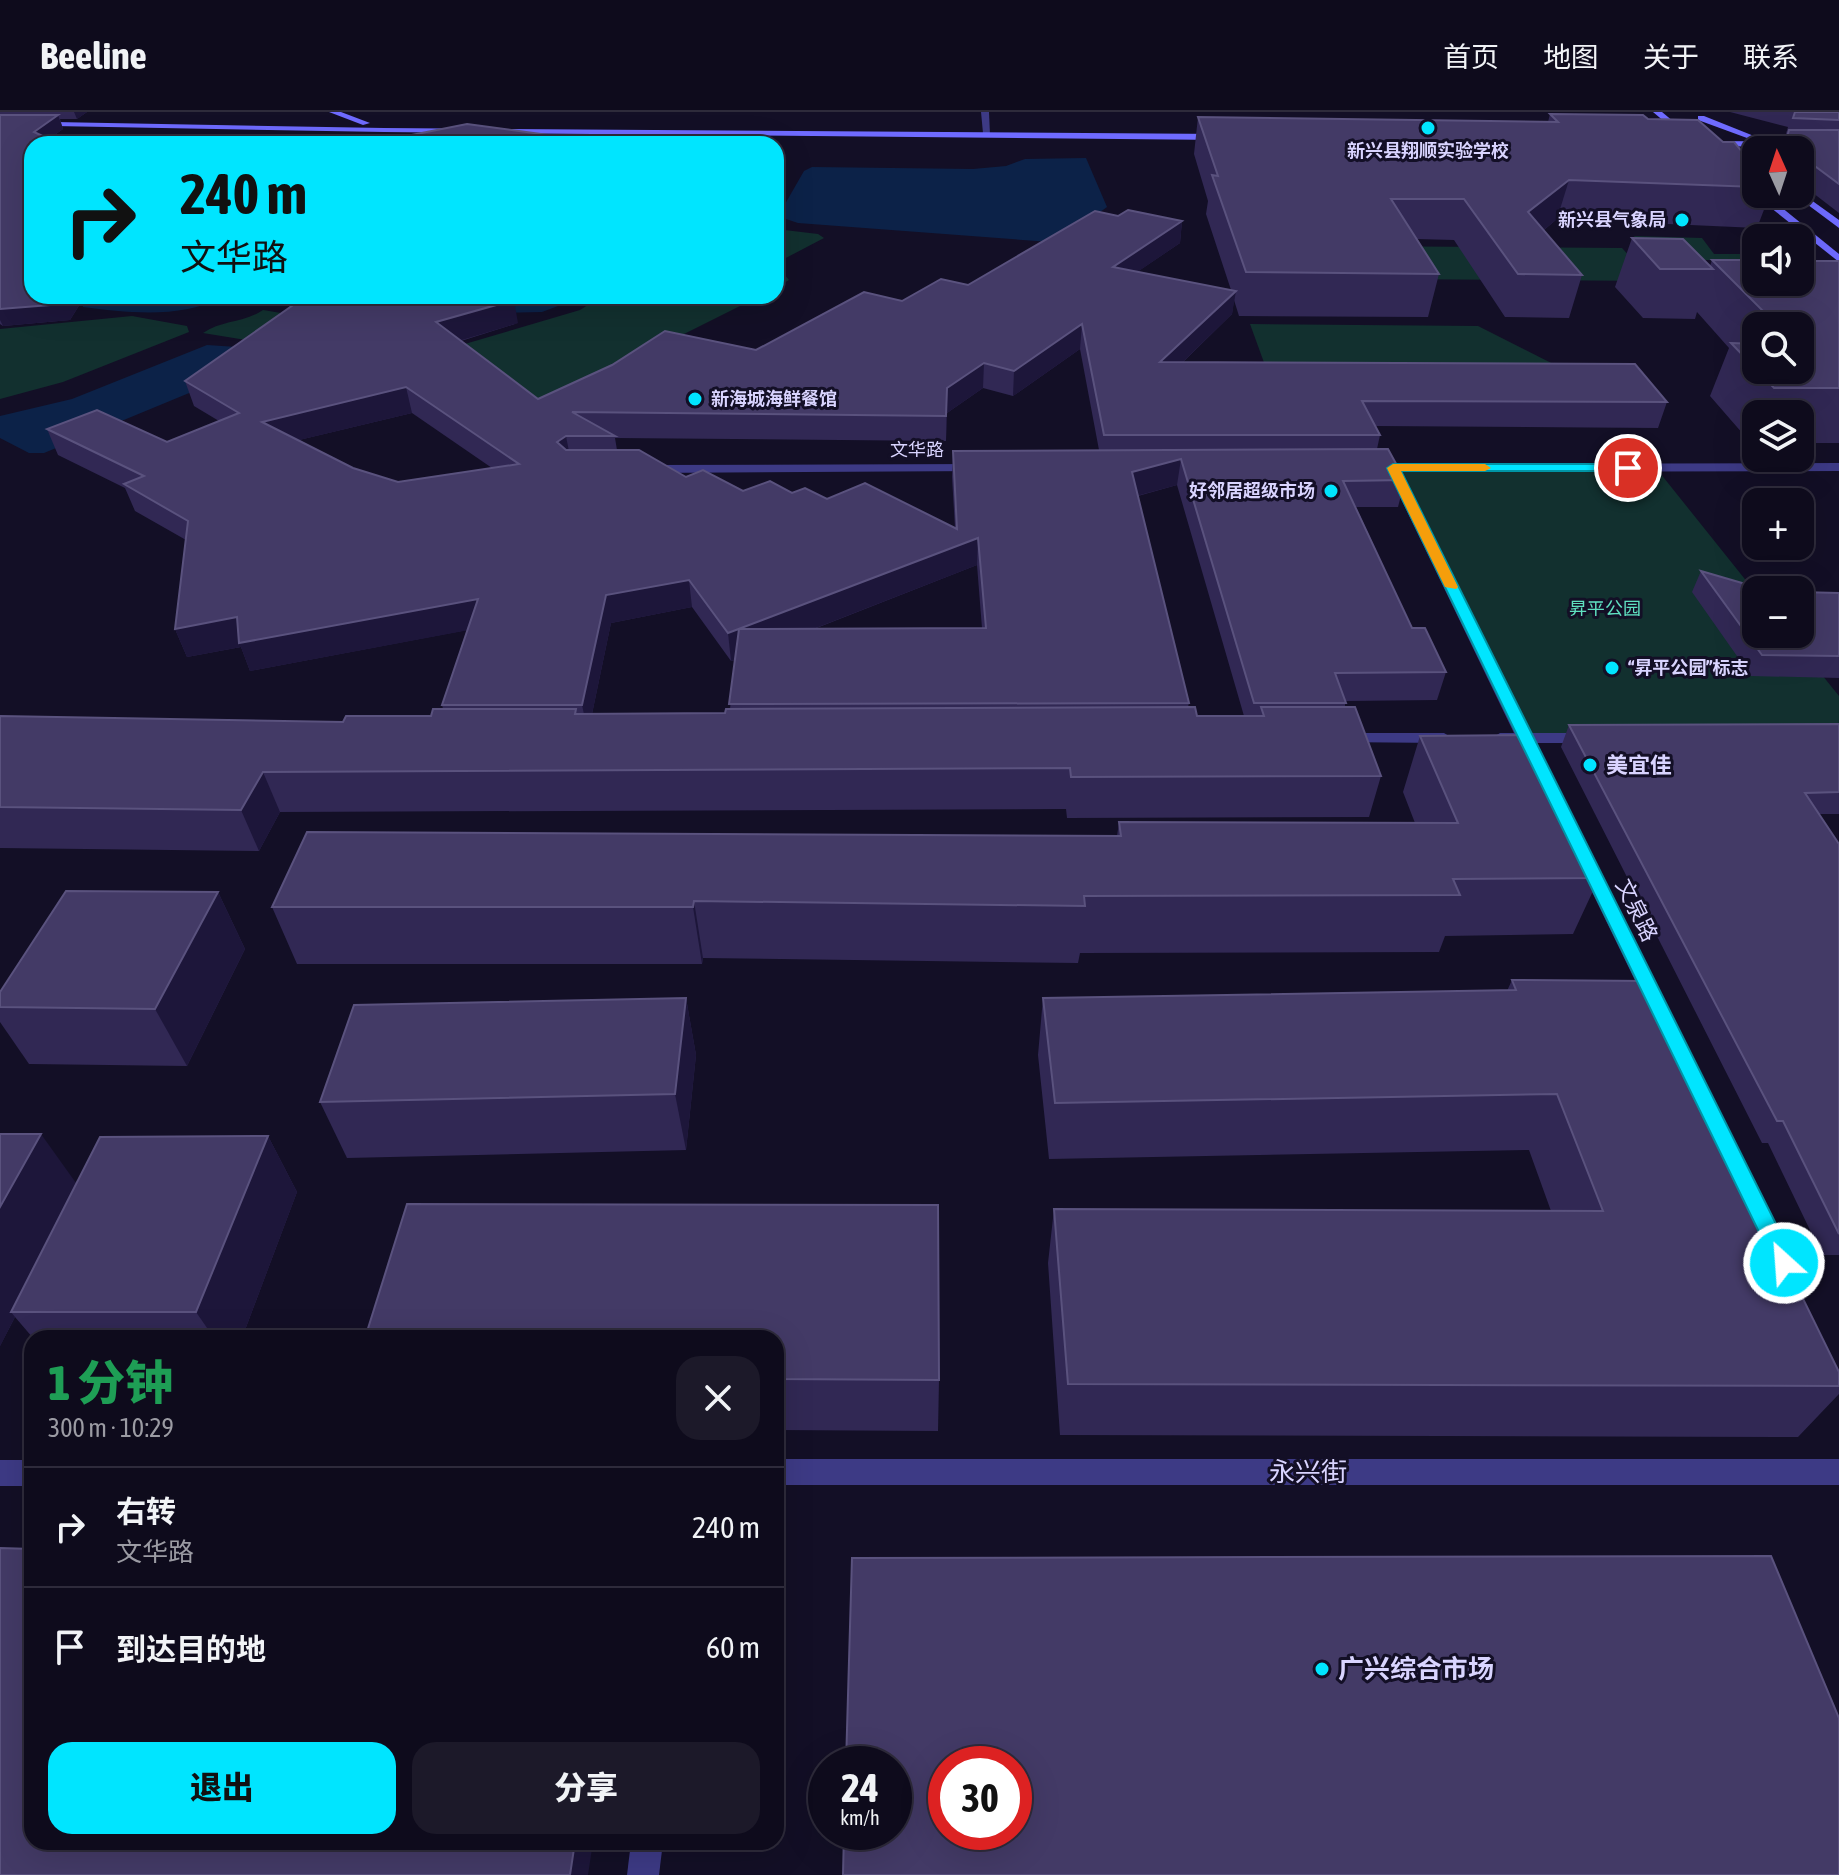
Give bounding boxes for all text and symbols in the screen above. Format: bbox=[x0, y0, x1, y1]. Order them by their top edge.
text: Beeline bbox=[40, 34, 147, 77]
text: 首页 bbox=[1443, 41, 1499, 73]
text: 地图 bbox=[1543, 41, 1599, 73]
text: 关于 bbox=[1643, 41, 1699, 73]
text: 联系 bbox=[1743, 41, 1799, 73]
marker: 新兴县翔顺实验学校 bbox=[1419, 119, 1437, 137]
north arrow bbox=[1742, 136, 1814, 208]
map controls bbox=[1742, 136, 1814, 648]
place label: 新兴县翔顺实验学校 bbox=[1347, 140, 1509, 161]
text: 240 m bbox=[180, 162, 307, 226]
icon: right bbox=[48, 168, 152, 272]
place label: 新兴县气象局 bbox=[1558, 209, 1666, 230]
marker: 新兴县气象局 bbox=[1673, 211, 1691, 229]
button: sound bbox=[1742, 224, 1814, 296]
text: 文华路 bbox=[180, 236, 288, 278]
button: search bbox=[1742, 312, 1814, 384]
place label: 新海城海鲜餐馆 bbox=[711, 388, 837, 409]
marker: 新海城海鲜餐馆 bbox=[686, 390, 704, 408]
button: layers bbox=[1742, 400, 1814, 472]
pin bbox=[1594, 434, 1662, 502]
street label: 文华路 bbox=[890, 439, 944, 460]
icon: arrive bbox=[1606, 446, 1650, 490]
place label: 好邻居超级市场 bbox=[1189, 480, 1315, 501]
marker: 好邻居超级市场 bbox=[1322, 482, 1340, 500]
button: + bbox=[1742, 488, 1814, 560]
button: − bbox=[1742, 576, 1814, 648]
park label: 昇平公园 bbox=[1569, 598, 1641, 619]
place label: “昇平公园”标志 bbox=[1628, 657, 1748, 678]
marker: “昇平公园”标志 bbox=[1603, 659, 1621, 677]
place label: 美宜佳 bbox=[1606, 752, 1672, 778]
marker: 美宜佳 bbox=[1581, 756, 1599, 774]
street label: 文泉路 bbox=[1611, 875, 1663, 945]
position arrow bbox=[1742, 1221, 1826, 1305]
text: 1 分钟 bbox=[48, 1355, 173, 1410]
button: close bbox=[676, 1356, 760, 1440]
text: 300 m · 10:29 bbox=[48, 1413, 174, 1443]
street label: 永兴街 bbox=[1269, 1457, 1347, 1487]
text: 右转 bbox=[116, 1494, 176, 1528]
icon: right bbox=[48, 1505, 92, 1549]
text: 240 m bbox=[692, 1510, 760, 1544]
text: 文华路 bbox=[116, 1537, 194, 1567]
icon: arrive bbox=[48, 1625, 92, 1669]
text: 60 m bbox=[706, 1630, 760, 1664]
text: 到达目的地 bbox=[116, 1632, 266, 1666]
place label: 广兴综合市场 bbox=[1338, 1654, 1494, 1684]
marker: 广兴综合市场 bbox=[1313, 1660, 1331, 1678]
button: 退出 bbox=[48, 1742, 396, 1834]
button: 分享 bbox=[412, 1742, 760, 1834]
speed limit sign: 30 bbox=[928, 1746, 1032, 1850]
text: 24 bbox=[841, 1765, 879, 1810]
text: km/h bbox=[840, 1806, 880, 1829]

